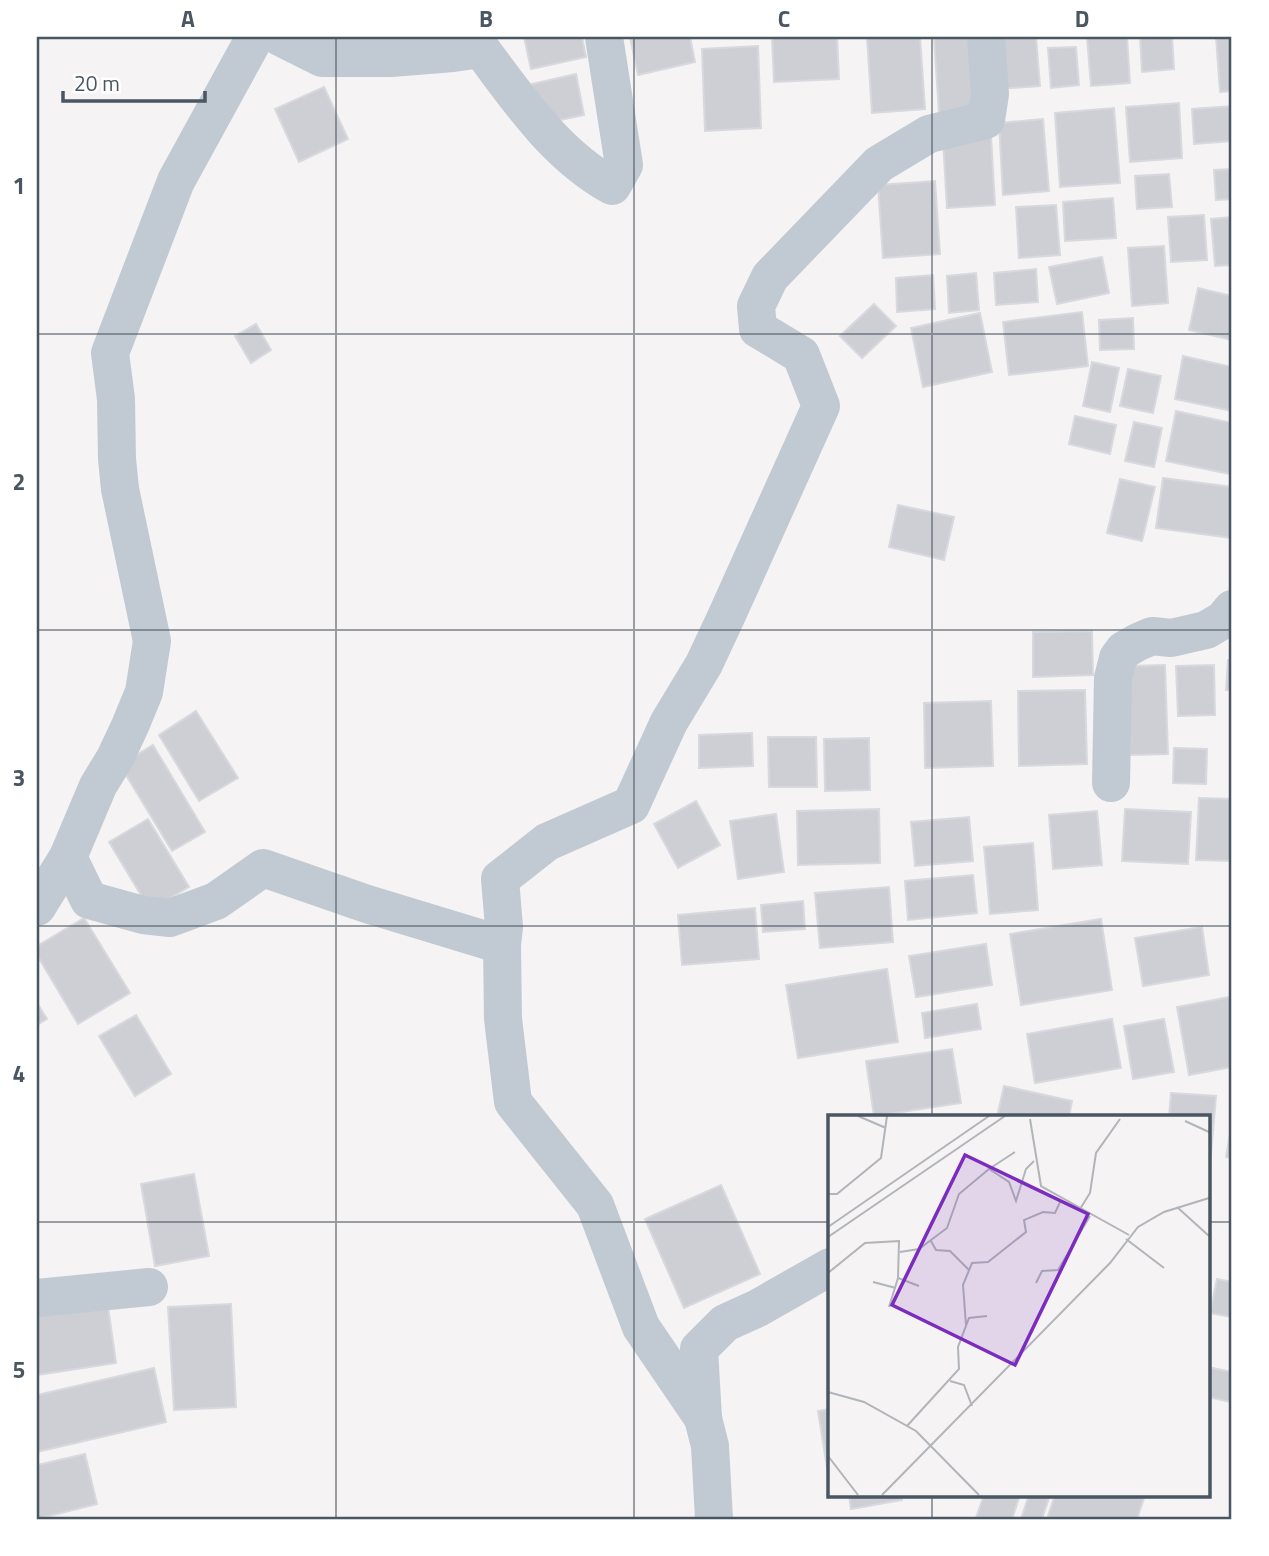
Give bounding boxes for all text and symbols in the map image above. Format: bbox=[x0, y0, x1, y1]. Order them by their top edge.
text: A bbox=[181, 1, 195, 36]
text: B bbox=[479, 1, 493, 36]
text: C bbox=[778, 1, 790, 36]
text: D bbox=[1075, 1, 1089, 36]
scale bar bbox=[63, 60, 205, 104]
text: 20 m bbox=[74, 67, 120, 99]
text: 1 bbox=[13, 168, 25, 203]
text: 2 bbox=[13, 464, 25, 499]
text: 3 bbox=[13, 760, 25, 795]
text: 4 bbox=[13, 1056, 25, 1091]
inset map bbox=[828, 1115, 1210, 1496]
text: 5 bbox=[13, 1352, 25, 1387]

